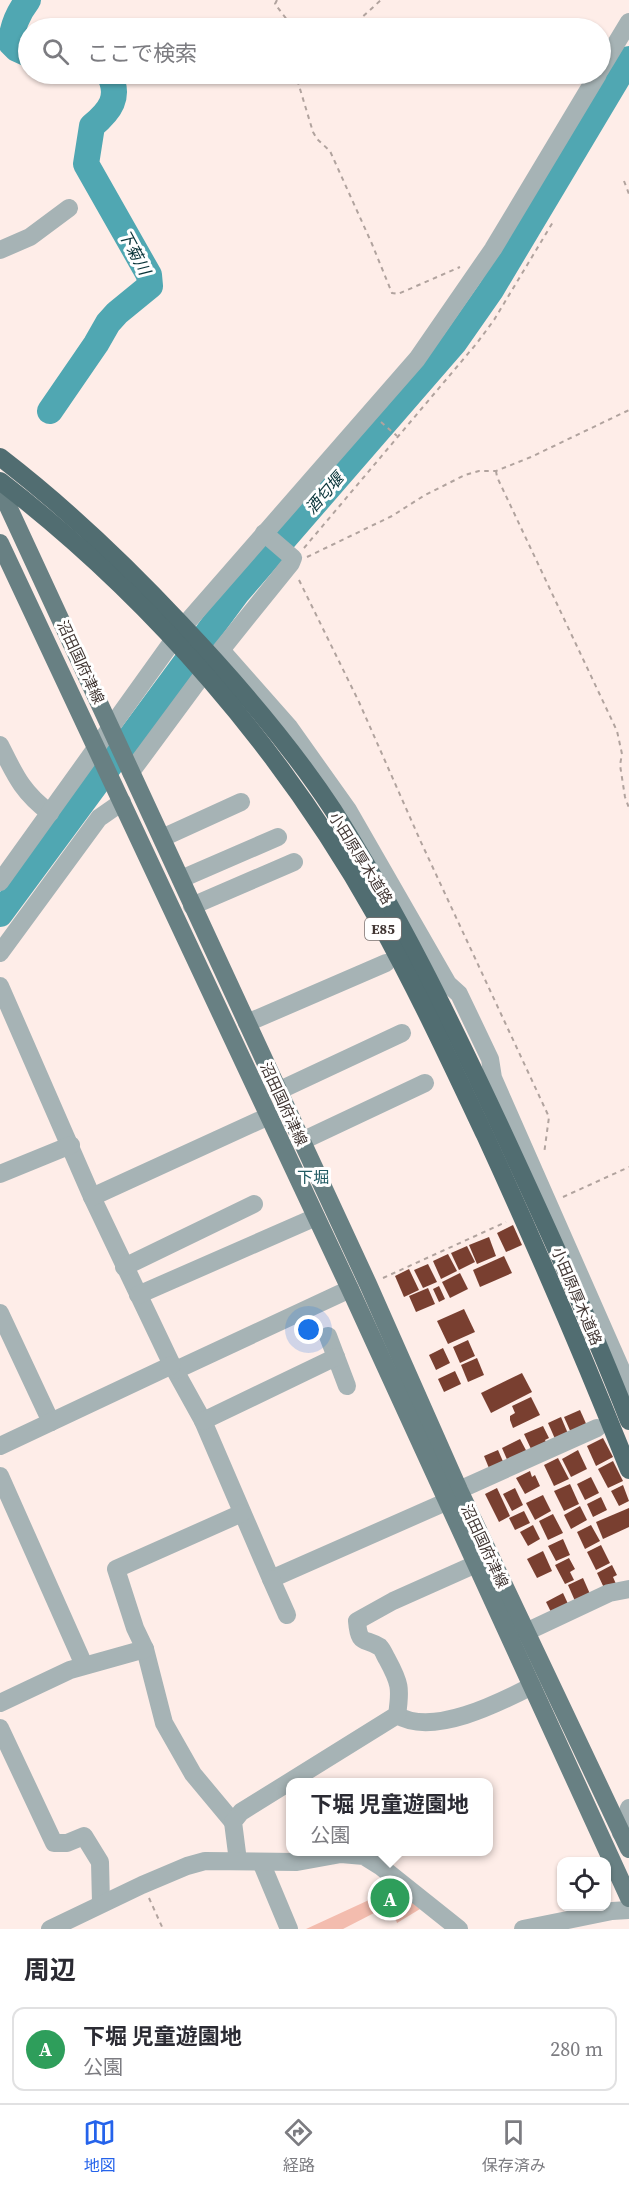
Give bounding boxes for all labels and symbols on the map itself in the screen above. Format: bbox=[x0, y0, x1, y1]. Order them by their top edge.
water label: 下菊川 bbox=[114, 226, 157, 280]
water label: 酒匂堰 bbox=[300, 465, 350, 518]
street label: 沼田国府津線 bbox=[52, 617, 110, 707]
street label: 小田原厚木道路 bbox=[324, 808, 398, 908]
road number: E85 bbox=[365, 918, 401, 940]
street label: 沼田国府津線 bbox=[255, 1059, 313, 1149]
district label: 下堀 bbox=[297, 1166, 329, 1188]
street label: 小田原厚木道路 bbox=[547, 1244, 607, 1348]
your location bbox=[294, 1315, 323, 1344]
street label: 沼田国府津線 bbox=[456, 1501, 514, 1591]
pin: A bbox=[370, 1876, 410, 1920]

